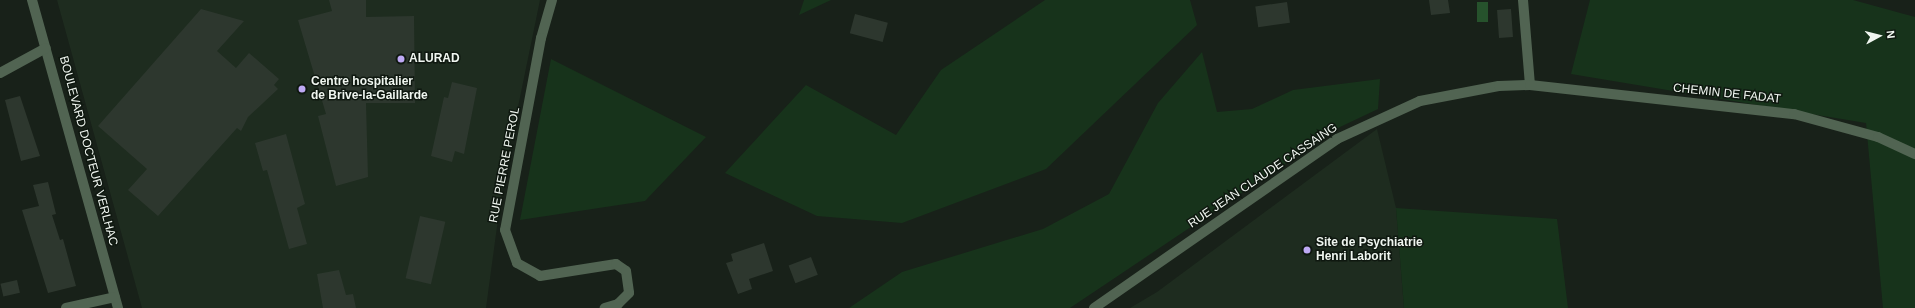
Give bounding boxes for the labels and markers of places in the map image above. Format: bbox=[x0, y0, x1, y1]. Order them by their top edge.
place label: ALURAD bbox=[409, 52, 460, 66]
marker: ALURAD bbox=[396, 54, 406, 64]
place label: Centre hospitalier de Brive-la-Gaillarde bbox=[311, 75, 428, 103]
marker: Centre hospitalier de Brive-la-Gaillarde bbox=[296, 83, 308, 95]
place label: Site de Psychiatrie Henri Laborit bbox=[1316, 236, 1423, 264]
marker: Site de Psychiatrie Henri Laborit bbox=[1301, 244, 1313, 256]

